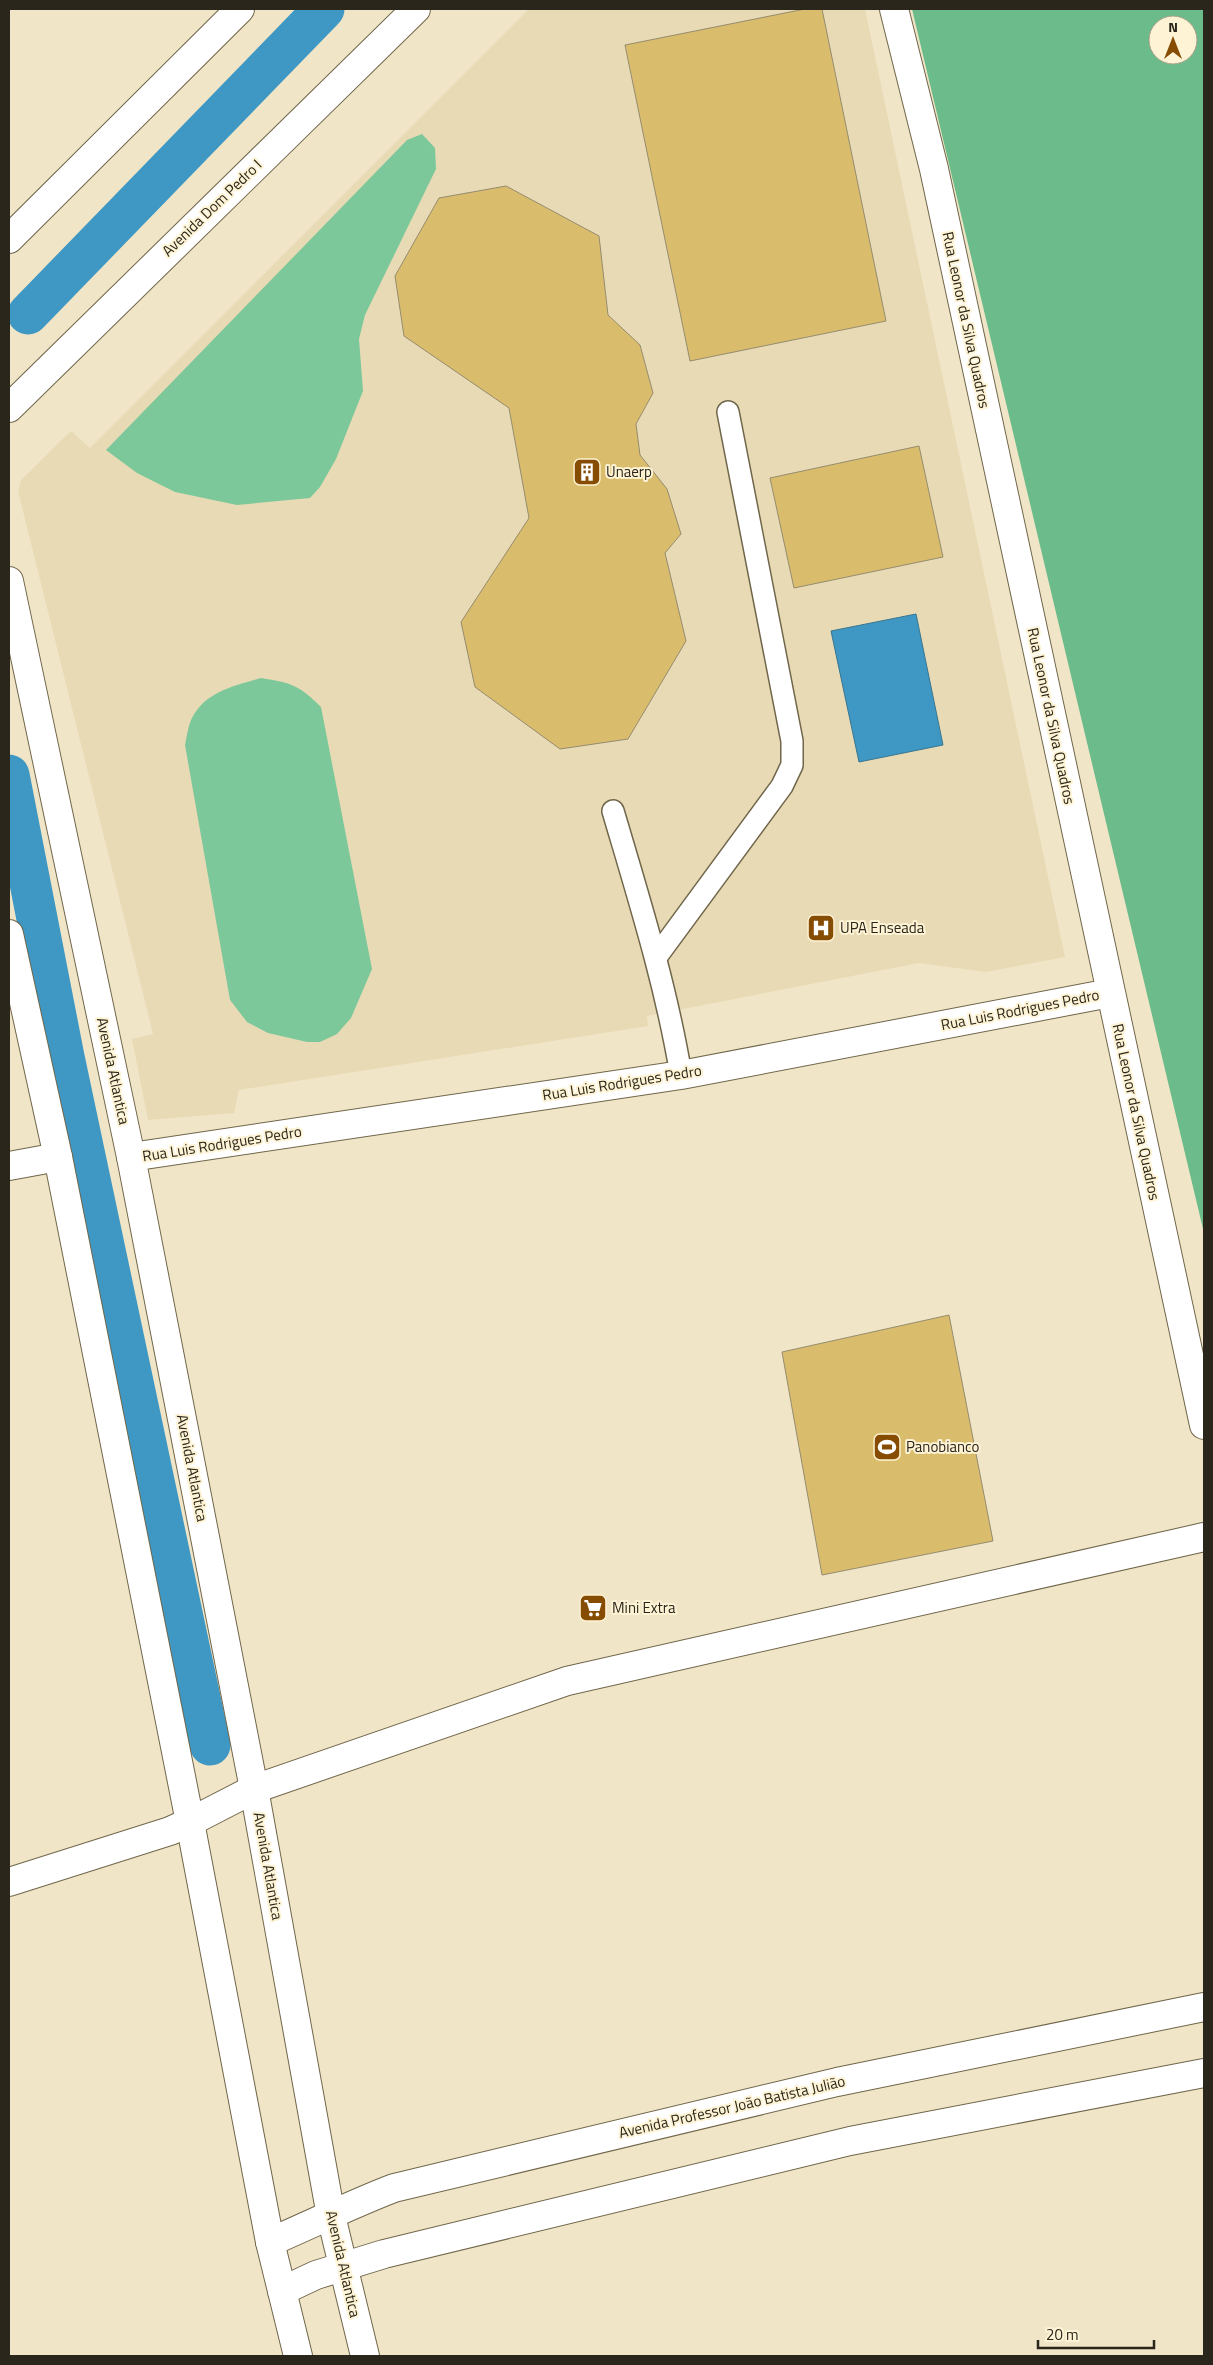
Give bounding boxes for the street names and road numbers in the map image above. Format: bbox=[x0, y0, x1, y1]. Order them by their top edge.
street label: Avenida Dom Pedro I bbox=[156, 154, 267, 261]
street label: Rua Leonor da Silva Quadros bbox=[937, 230, 996, 410]
street label: Rua Leonor da Silva Quadros bbox=[1022, 626, 1081, 806]
street label: Rua Luis Rodrigues Pedro bbox=[939, 983, 1101, 1036]
street label: Avenida Atlantica bbox=[91, 1015, 136, 1127]
street label: Rua Leonor da Silva Quadros bbox=[1107, 1022, 1166, 1202]
street label: Rua Luis Rodrigues Pedro bbox=[541, 1059, 703, 1106]
street label: Rua Luis Rodrigues Pedro bbox=[141, 1120, 303, 1167]
street label: Avenida Atlantica bbox=[171, 1412, 214, 1524]
street label: Avenida Atlantica bbox=[248, 1810, 289, 1922]
street label: Avenida Professor João Batista Julião bbox=[616, 2069, 847, 2144]
street label: Avenida Atlantica bbox=[320, 2208, 367, 2320]

